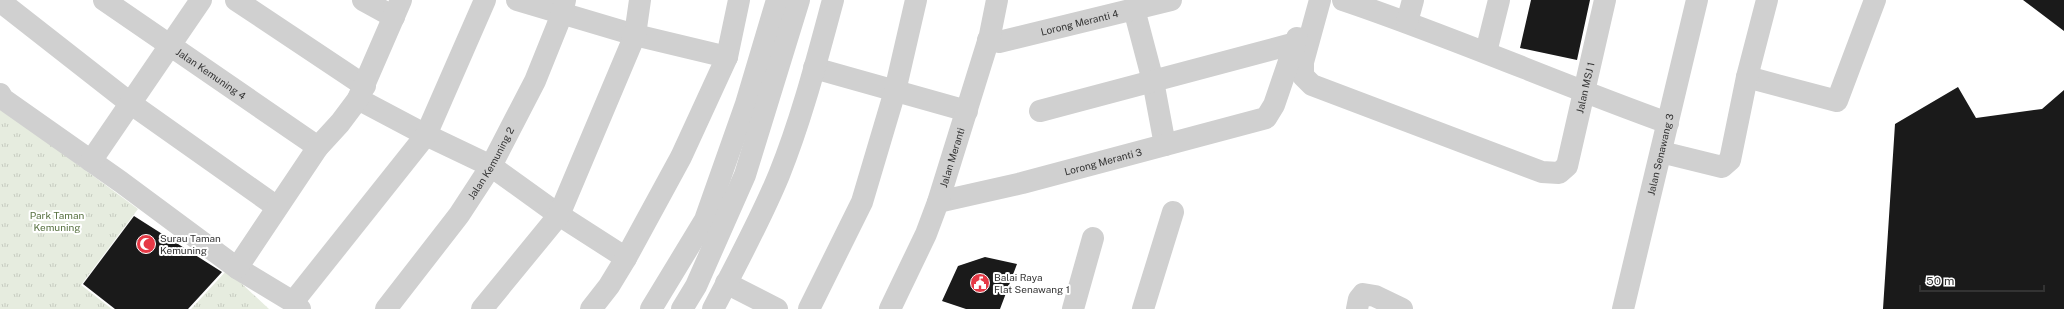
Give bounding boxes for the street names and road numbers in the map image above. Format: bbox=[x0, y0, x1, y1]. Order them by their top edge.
street label: Lorong Meranti 4 bbox=[1039, 7, 1120, 38]
street label: Jalan Kemuning 4 bbox=[174, 45, 248, 102]
street label: Jalan MSJ 1 bbox=[1573, 61, 1597, 114]
street label: Jalan Senawang 3 bbox=[1644, 112, 1676, 196]
street label: Jalan Kemuning 2 bbox=[465, 125, 516, 201]
street label: Jalan Meranti bbox=[937, 126, 967, 189]
street label: Lorong Meranti 3 bbox=[1063, 145, 1143, 177]

